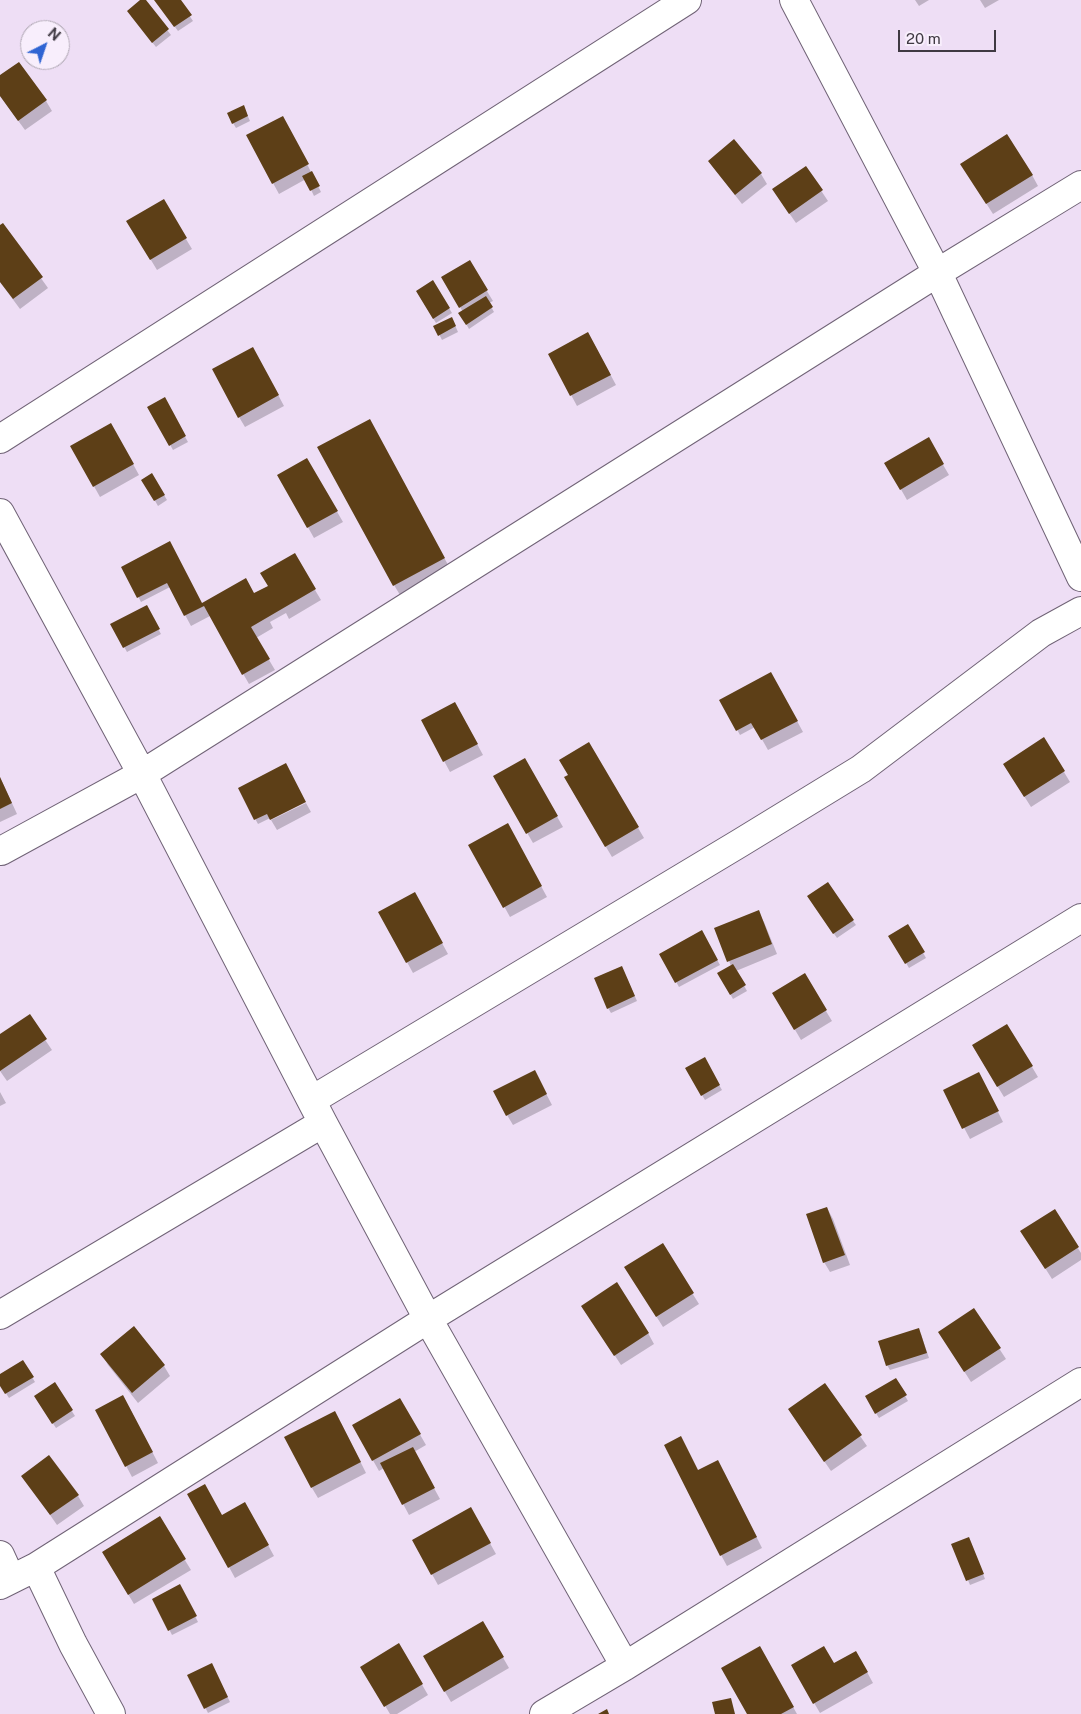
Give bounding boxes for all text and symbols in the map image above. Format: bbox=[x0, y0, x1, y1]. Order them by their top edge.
north arrow bbox=[20, 20, 70, 70]
scale bar bbox=[901, 20, 998, 52]
text: N bbox=[45, 25, 64, 44]
text: 20 m bbox=[906, 30, 941, 47]

